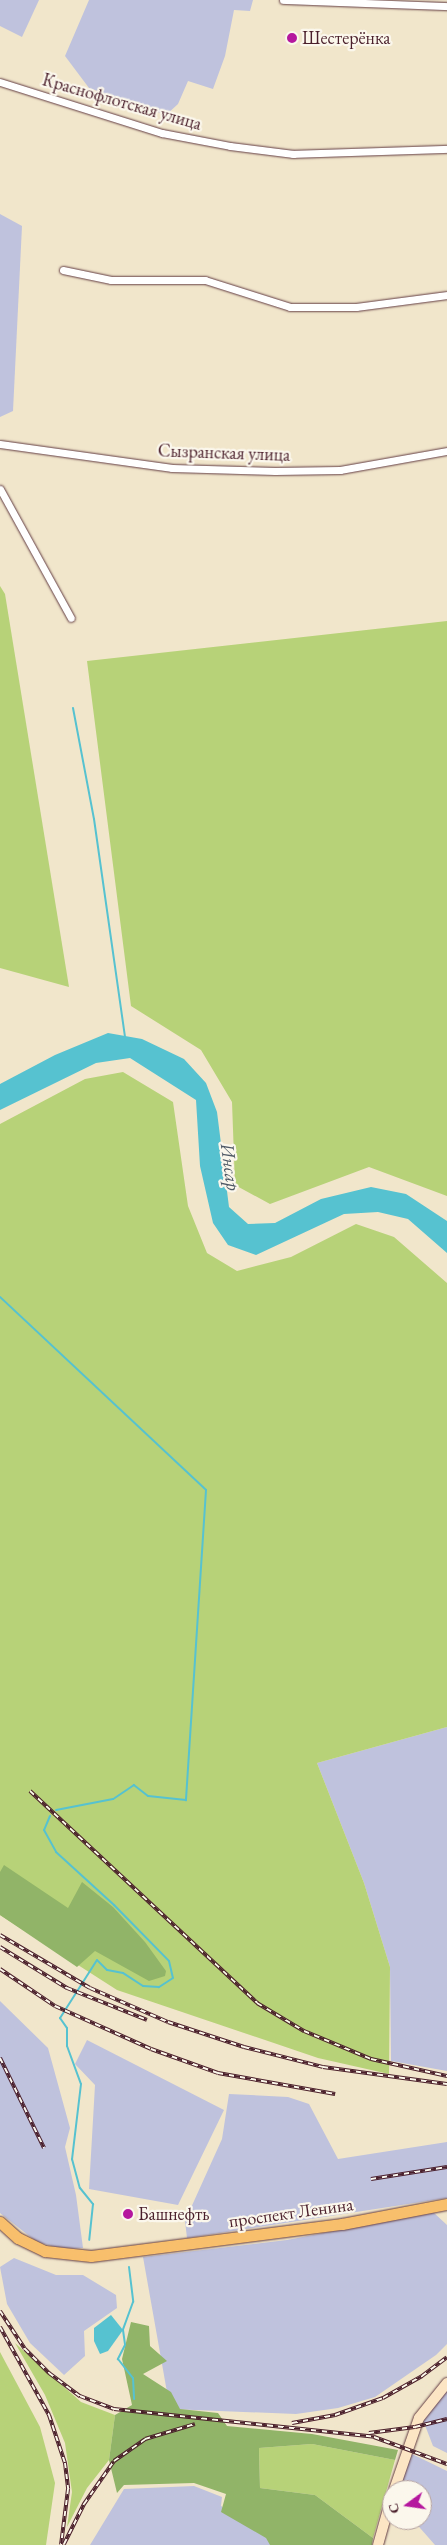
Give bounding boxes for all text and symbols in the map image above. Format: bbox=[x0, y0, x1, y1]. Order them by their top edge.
place label: Шестерёнка bbox=[302, 27, 390, 49]
marker: Шестерёнка bbox=[286, 32, 298, 44]
street label: Краснофлотская улица bbox=[40, 69, 204, 135]
street label: Сызранская улица bbox=[157, 440, 291, 466]
water label: Инсар bbox=[215, 1142, 245, 1192]
street label: проспект Ленина bbox=[227, 2194, 355, 2232]
place label: Башнефть bbox=[138, 2203, 210, 2225]
marker: Башнефть bbox=[122, 2208, 134, 2220]
north arrow bbox=[382, 2480, 432, 2530]
text: С bbox=[383, 2501, 403, 2515]

